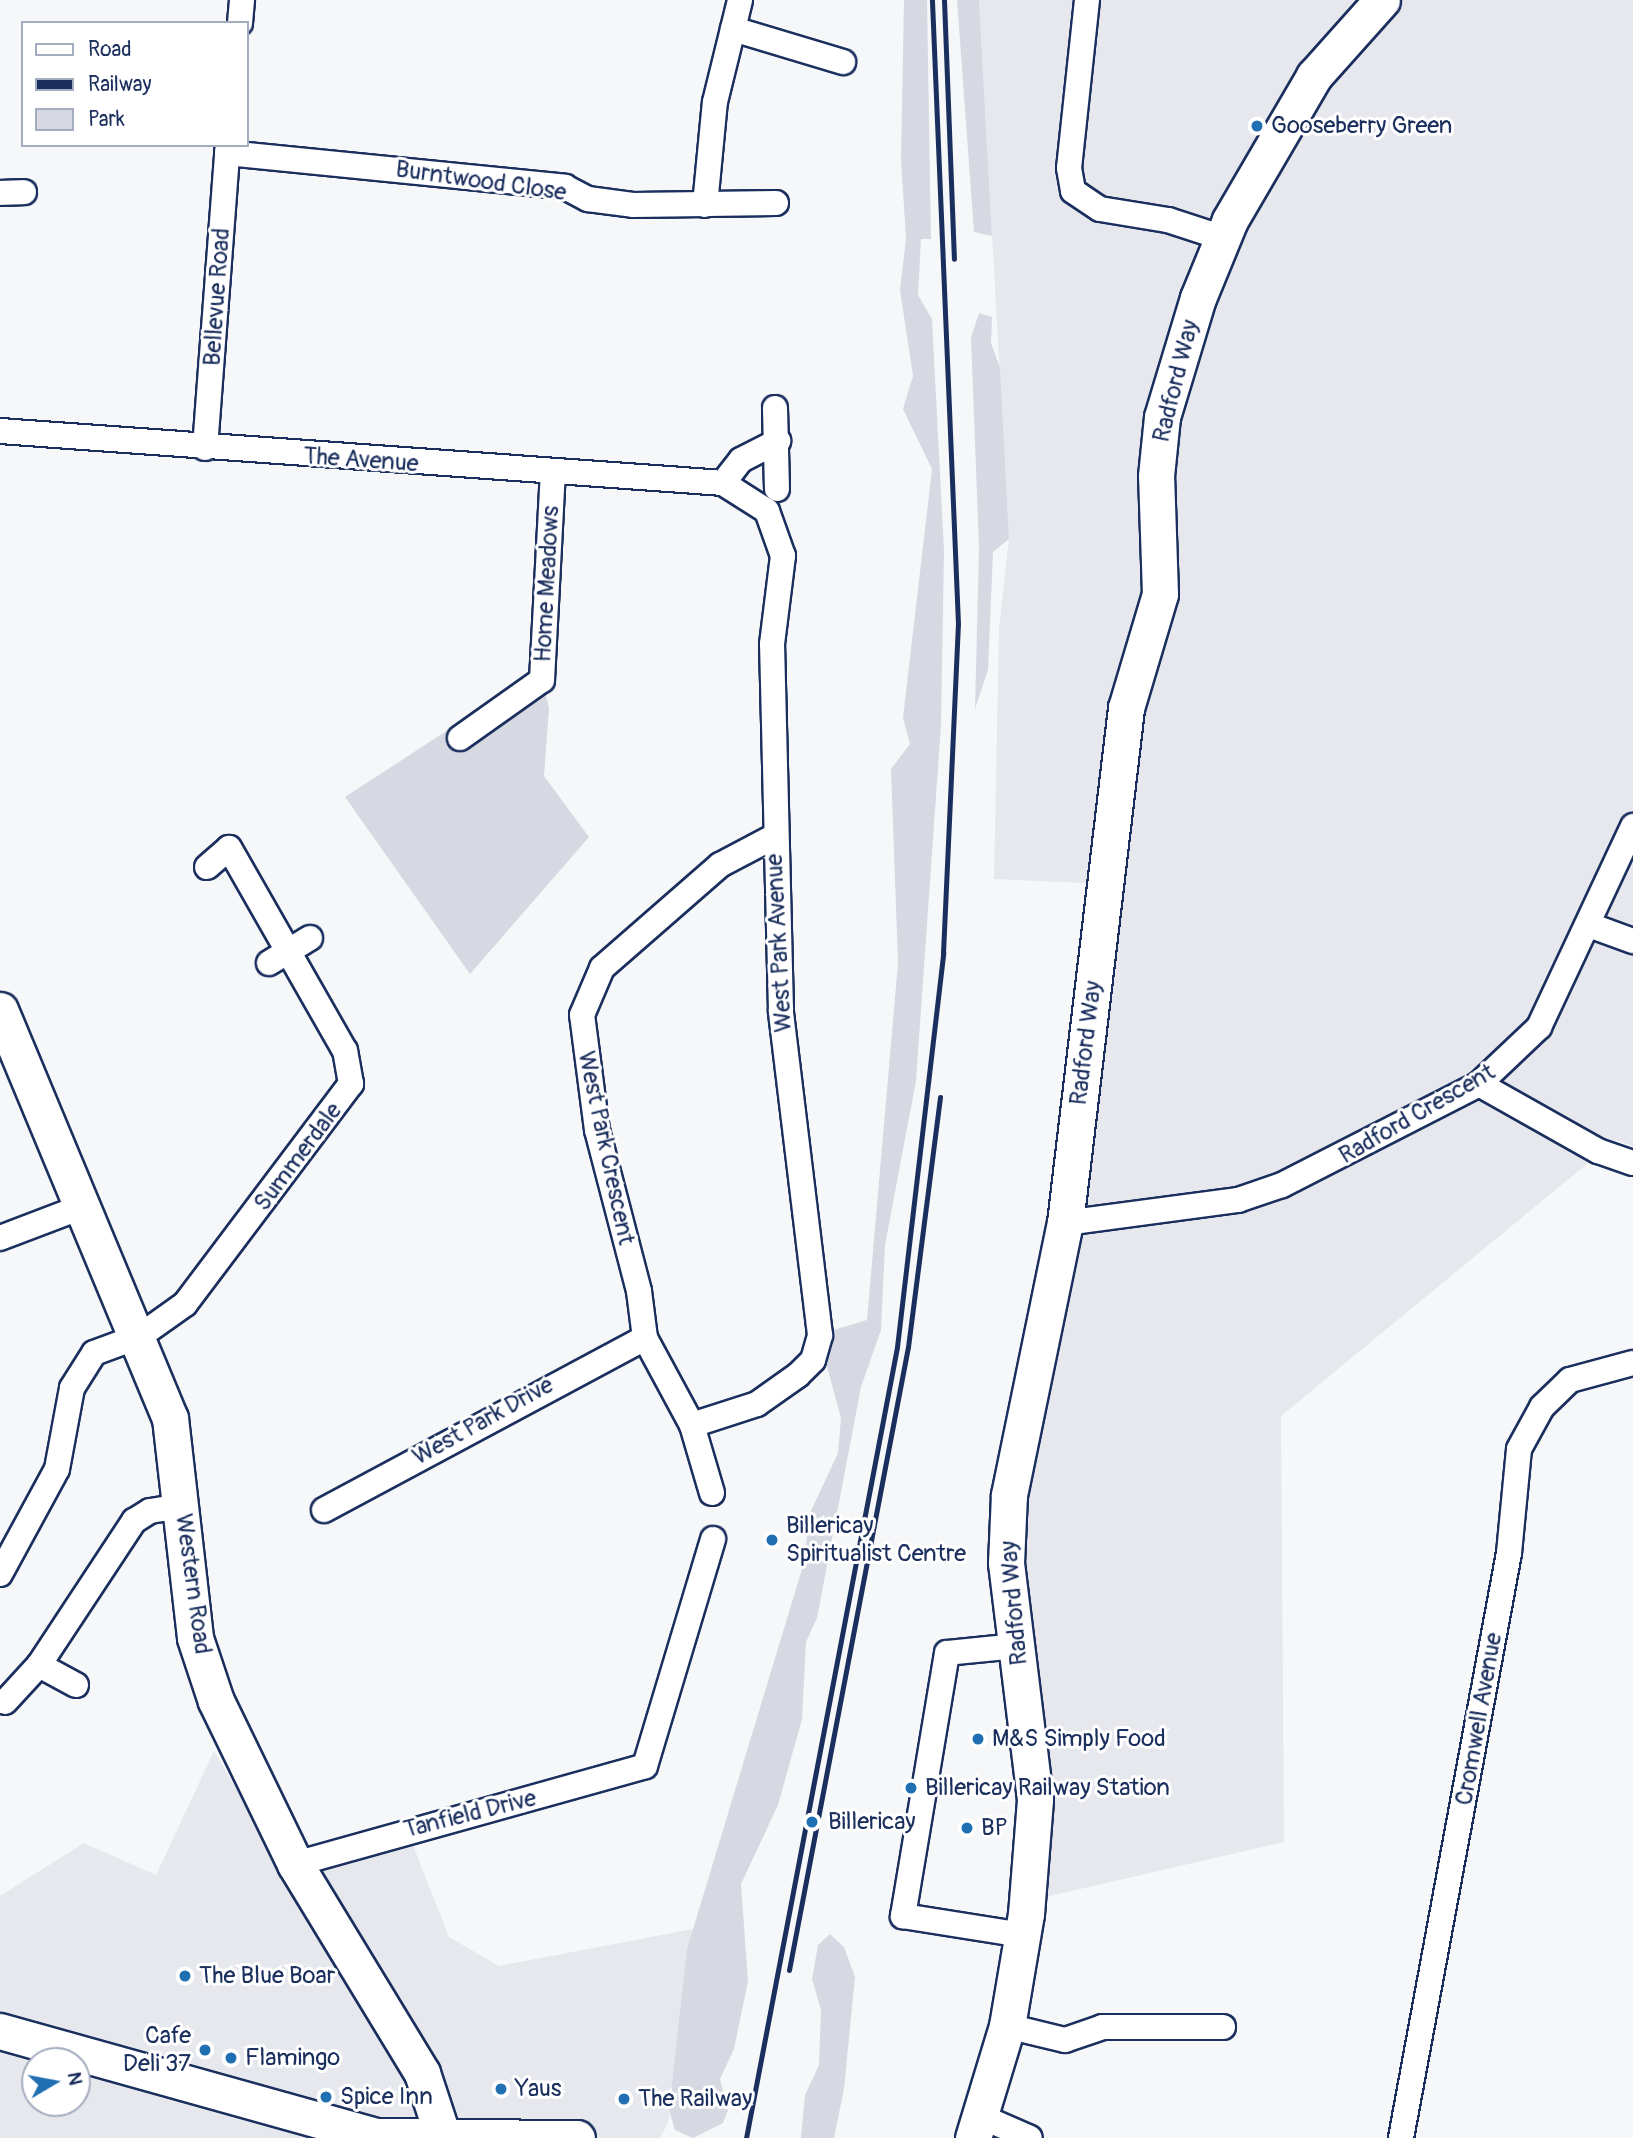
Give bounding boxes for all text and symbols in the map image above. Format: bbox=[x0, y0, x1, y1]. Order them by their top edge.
legend bbox=[21, 21, 248, 147]
text: Road bbox=[88, 36, 132, 63]
text: Railway bbox=[88, 71, 152, 98]
text: Park bbox=[88, 106, 125, 133]
place label: Gooseberry Green bbox=[1271, 112, 1452, 140]
marker: Gooseberry Green bbox=[1249, 118, 1265, 134]
street label: Burntwood Close bbox=[394, 155, 568, 207]
street label: Bellevue Road bbox=[198, 227, 236, 367]
street label: Radford Way bbox=[1147, 317, 1205, 445]
street label: The Avenue bbox=[302, 442, 420, 478]
street label: Home Meadows bbox=[529, 505, 565, 663]
street label: West Park Avenue bbox=[760, 853, 798, 1033]
street label: Radford Way bbox=[1064, 979, 1108, 1107]
street label: West Park Crescent bbox=[571, 1049, 641, 1247]
street label: Radford Crescent bbox=[1334, 1058, 1500, 1170]
street label: Summerdale bbox=[248, 1097, 348, 1217]
street label: West Park Drive bbox=[408, 1370, 558, 1472]
street label: Western Road bbox=[169, 1512, 217, 1656]
place label: Billericay Spiritualist Centre bbox=[786, 1512, 966, 1568]
marker: Billericay Spiritualist Centre bbox=[764, 1532, 780, 1548]
street label: Radford Way bbox=[994, 1539, 1034, 1667]
street label: Cromwell Avenue bbox=[1450, 1630, 1508, 1808]
place label: M&S Simply Food bbox=[992, 1725, 1166, 1753]
marker: M&S Simply Food bbox=[970, 1731, 986, 1747]
place label: Billericay Railway Station bbox=[925, 1774, 1170, 1802]
marker: Billericay Railway Station bbox=[903, 1780, 919, 1796]
street label: Tanfield Drive bbox=[401, 1784, 539, 1844]
place label: Billericay bbox=[828, 1808, 916, 1836]
marker: Billericay bbox=[802, 1812, 822, 1832]
place label: BP bbox=[981, 1814, 1008, 1842]
marker: BP bbox=[959, 1820, 975, 1836]
place label: The Blue Boar bbox=[199, 1962, 335, 1990]
marker: The Blue Boar bbox=[177, 1968, 193, 1984]
place label: Cafe Deli 37 bbox=[123, 2022, 191, 2078]
marker: Cafe Deli 37 bbox=[197, 2042, 213, 2058]
place label: Flamingo bbox=[245, 2044, 340, 2072]
north arrow bbox=[21, 2047, 91, 2117]
marker: Flamingo bbox=[223, 2050, 239, 2066]
text: N bbox=[62, 2070, 88, 2087]
place label: Yaus bbox=[515, 2075, 561, 2103]
marker: Yaus bbox=[493, 2081, 509, 2097]
place label: Spice Inn bbox=[340, 2083, 433, 2111]
place label: The Railway bbox=[638, 2085, 752, 2113]
marker: Spice Inn bbox=[318, 2089, 334, 2105]
marker: The Railway bbox=[616, 2091, 632, 2107]

